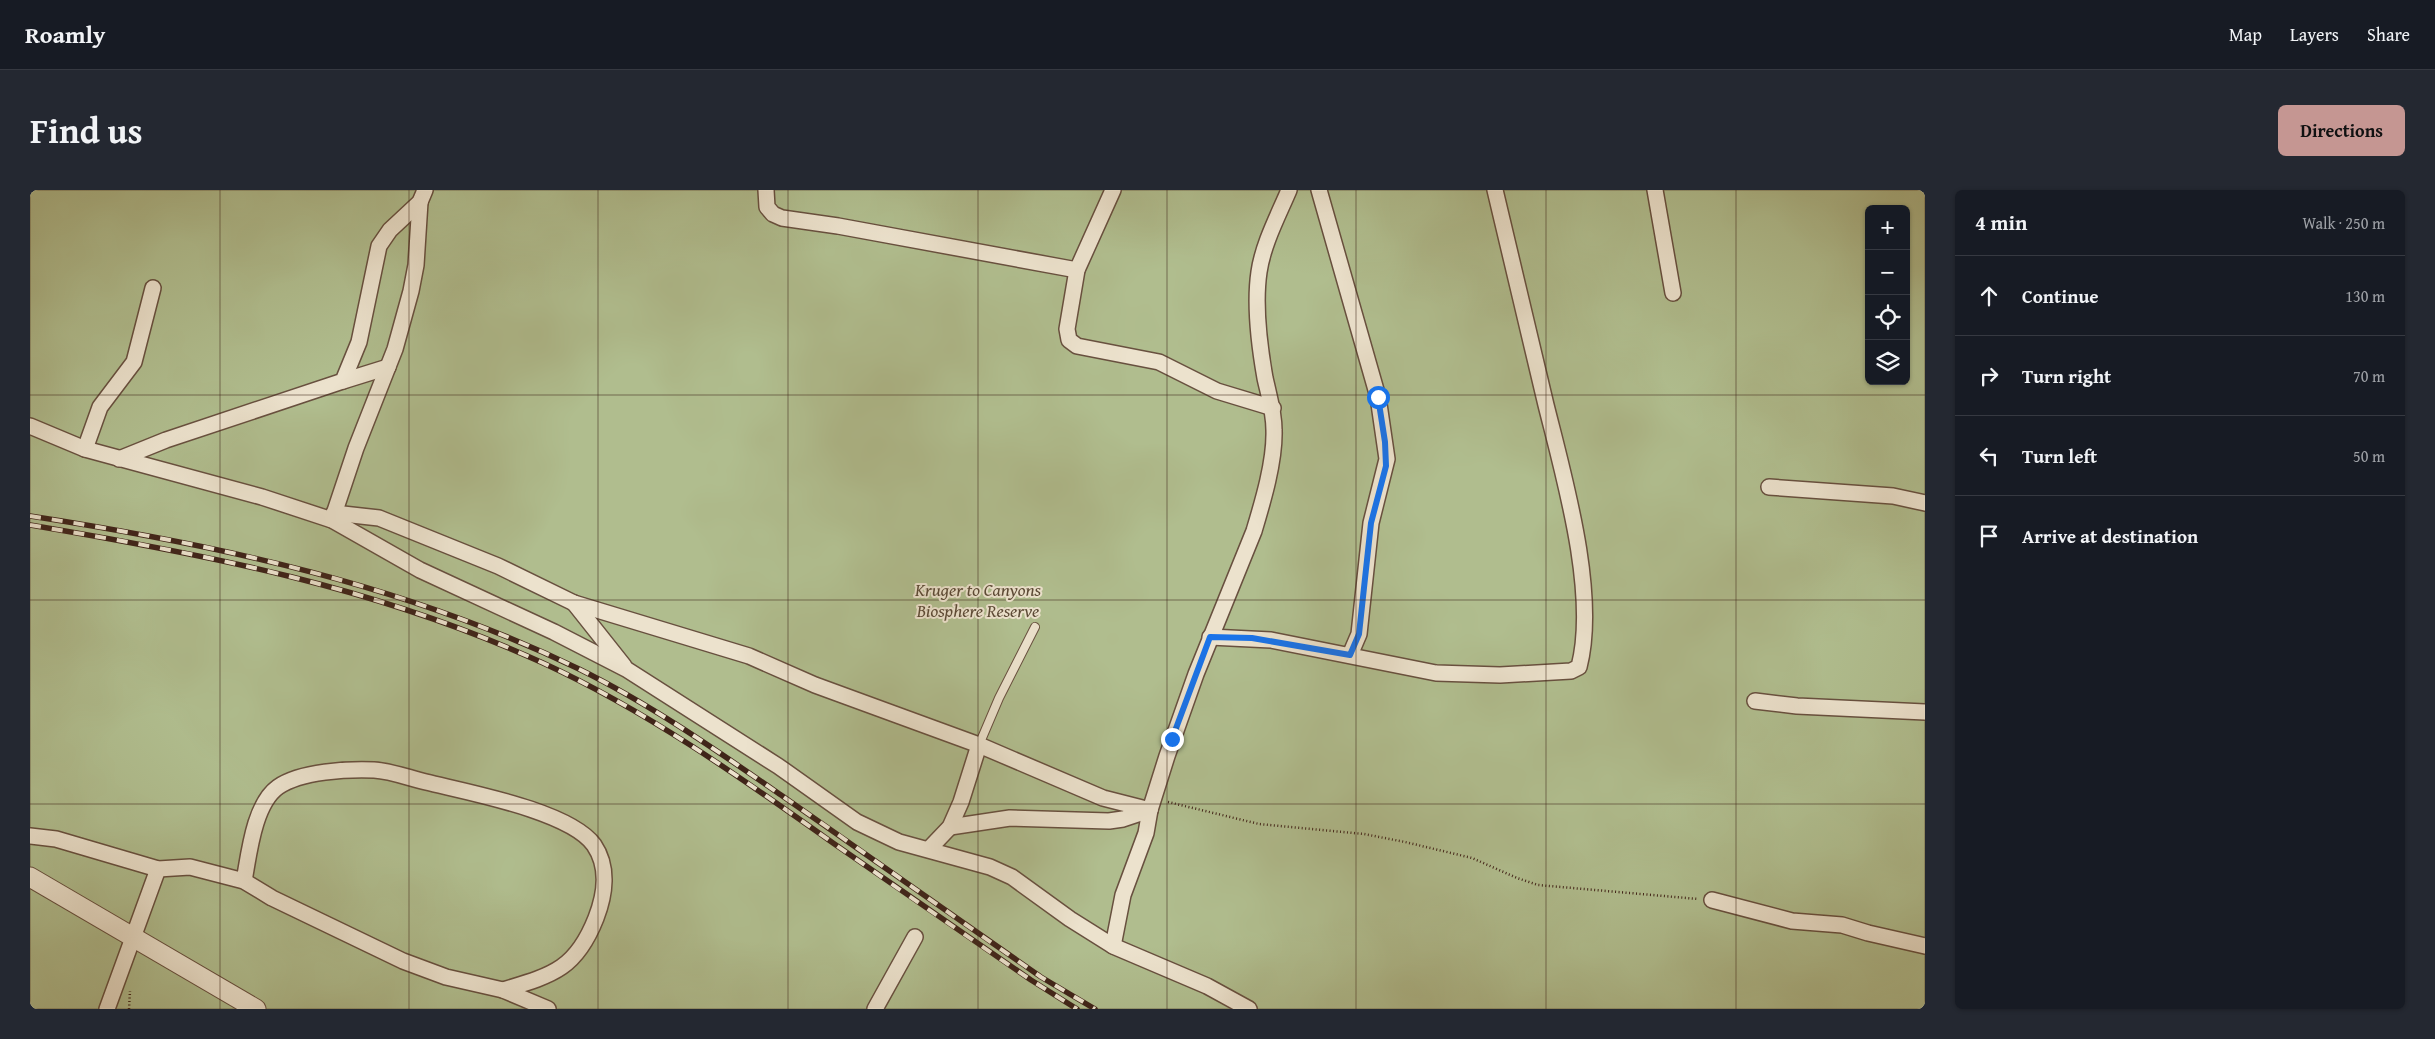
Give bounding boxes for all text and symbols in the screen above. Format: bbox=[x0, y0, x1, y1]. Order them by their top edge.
text: Roamly bbox=[25, 17, 105, 52]
text: Map bbox=[2229, 21, 2262, 48]
text: Layers bbox=[2290, 21, 2339, 48]
text: Share bbox=[2367, 21, 2410, 48]
text: Find us bbox=[30, 105, 143, 156]
button: Directions bbox=[2278, 105, 2405, 156]
map controls bbox=[1865, 205, 1910, 385]
button: + bbox=[1865, 205, 1910, 250]
text: 4 min bbox=[1975, 207, 2027, 238]
text: Walk · 250 m bbox=[2302, 211, 2385, 235]
button: − bbox=[1865, 250, 1910, 295]
icon: ahead bbox=[1975, 282, 2003, 310]
text: Continue bbox=[2022, 282, 2099, 310]
text: 130 m bbox=[2345, 284, 2385, 308]
button: locate bbox=[1865, 295, 1910, 340]
button: layers bbox=[1865, 340, 1910, 385]
icon: right bbox=[1975, 362, 2003, 390]
text: Turn right bbox=[2022, 362, 2111, 390]
text: 70 m bbox=[2353, 364, 2385, 388]
route start bbox=[1367, 386, 1390, 409]
icon: left bbox=[1975, 442, 2003, 470]
text: Turn left bbox=[2022, 442, 2097, 470]
text: 50 m bbox=[2353, 444, 2385, 468]
icon: arrive bbox=[1975, 522, 2003, 550]
text: Arrive at destination bbox=[2022, 522, 2198, 550]
park label: Kruger to Canyons Biosphere Reserve bbox=[914, 576, 1042, 624]
route end bbox=[1161, 728, 1184, 751]

